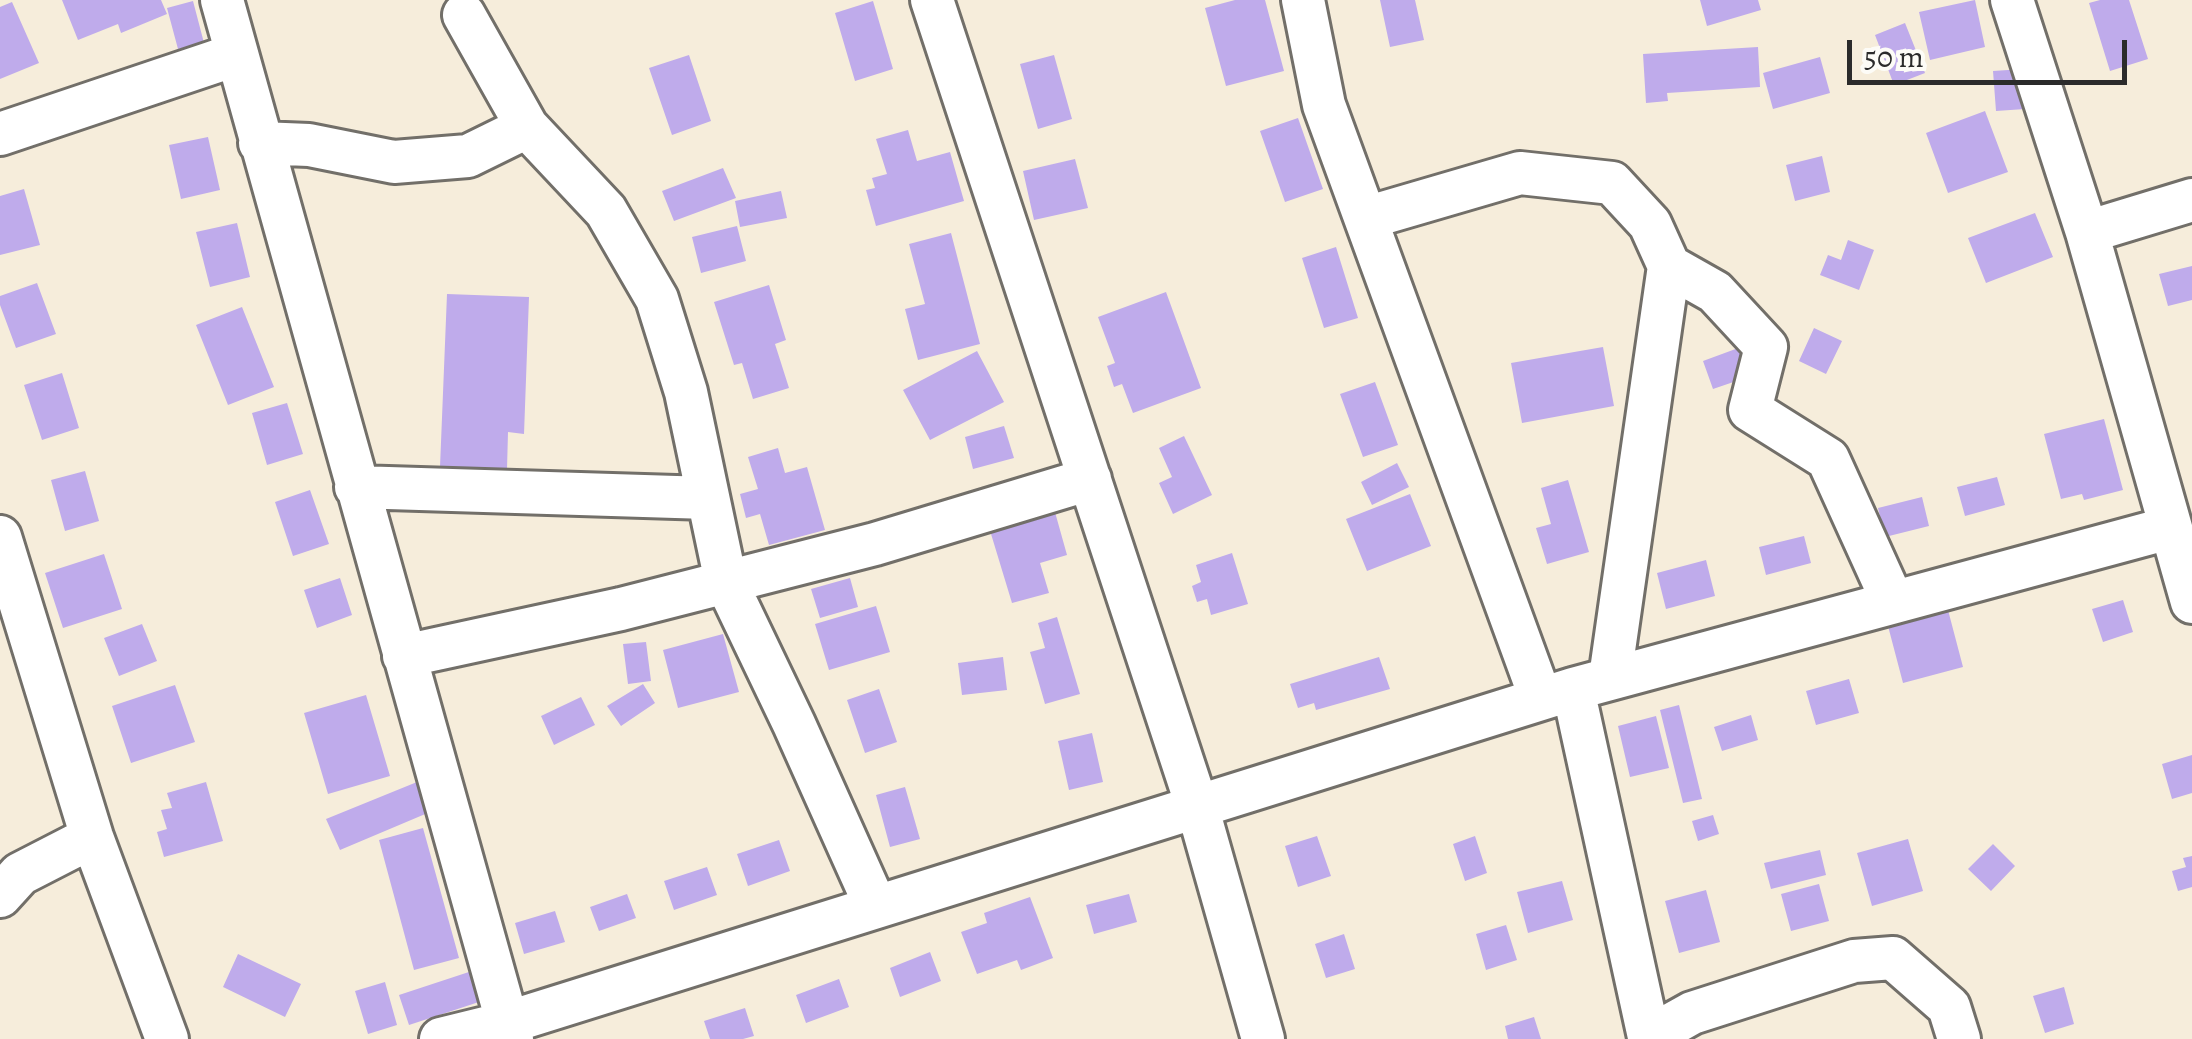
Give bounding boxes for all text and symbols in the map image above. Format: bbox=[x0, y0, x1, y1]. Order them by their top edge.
scale bar bbox=[1852, 20, 2132, 82]
text: 50 m bbox=[1864, 37, 1924, 77]

